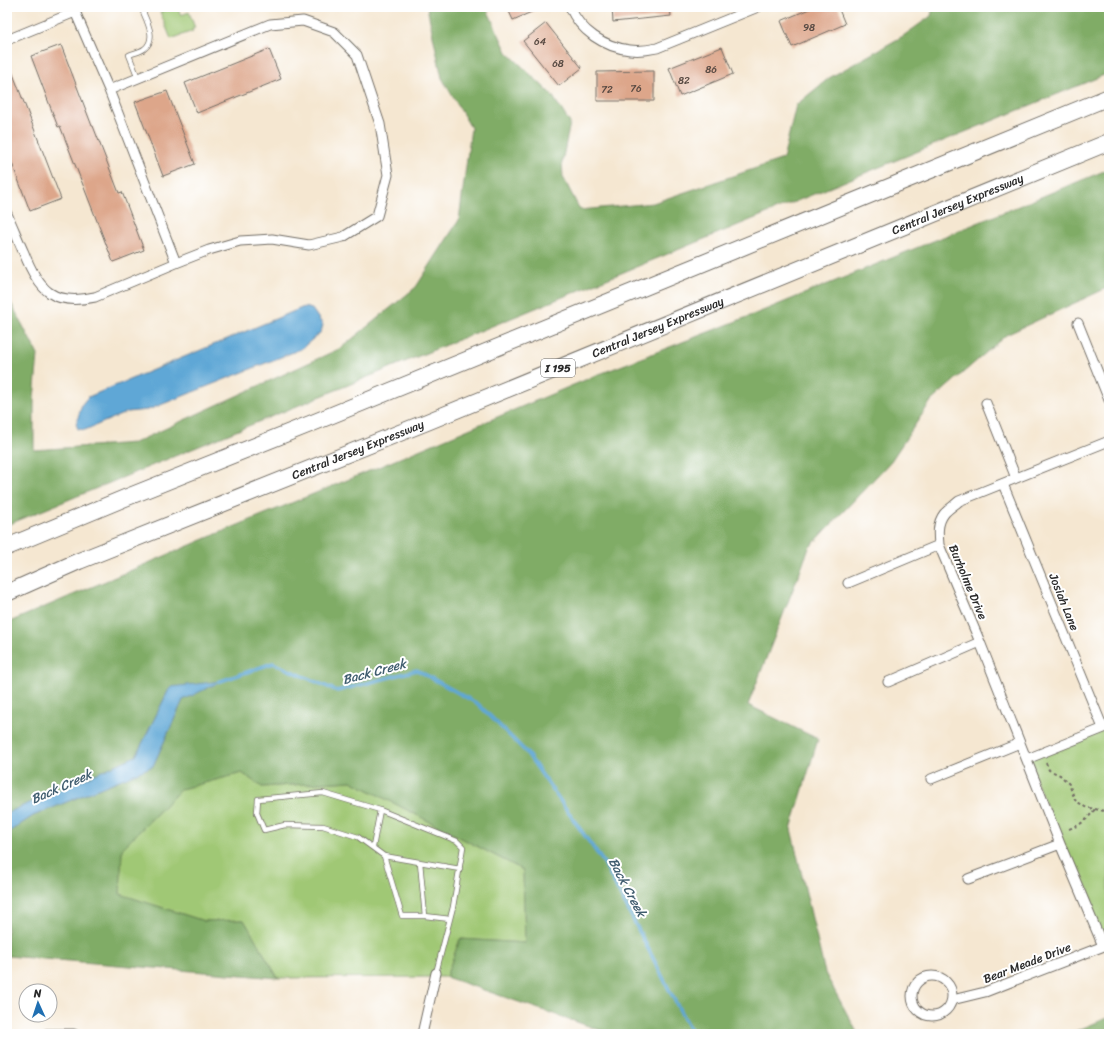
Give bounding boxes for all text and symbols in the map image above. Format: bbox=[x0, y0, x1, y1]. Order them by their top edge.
house number: 98 bbox=[803, 19, 815, 37]
house number: 64 bbox=[534, 33, 546, 51]
house number: 68 bbox=[552, 55, 564, 73]
house number: 86 bbox=[705, 61, 717, 79]
house number: 82 bbox=[678, 72, 690, 90]
house number: 76 bbox=[630, 80, 642, 98]
house number: 72 bbox=[601, 81, 613, 99]
street label: Central Jersey Expressway bbox=[888, 167, 1028, 241]
street label: Central Jersey Expressway bbox=[588, 290, 728, 364]
road number: I 195 bbox=[541, 359, 575, 377]
street label: Central Jersey Expressway bbox=[288, 413, 428, 486]
street label: Burholme Drive bbox=[942, 541, 994, 623]
street label: Josiah Lane bbox=[1042, 569, 1085, 634]
water label: Back Creek bbox=[340, 651, 410, 691]
water label: Back Creek bbox=[27, 762, 97, 810]
water label: Back Creek bbox=[602, 853, 654, 923]
street label: Bear Meade Drive bbox=[980, 936, 1074, 990]
north arrow bbox=[18, 983, 58, 1023]
text: N bbox=[32, 984, 42, 1003]

